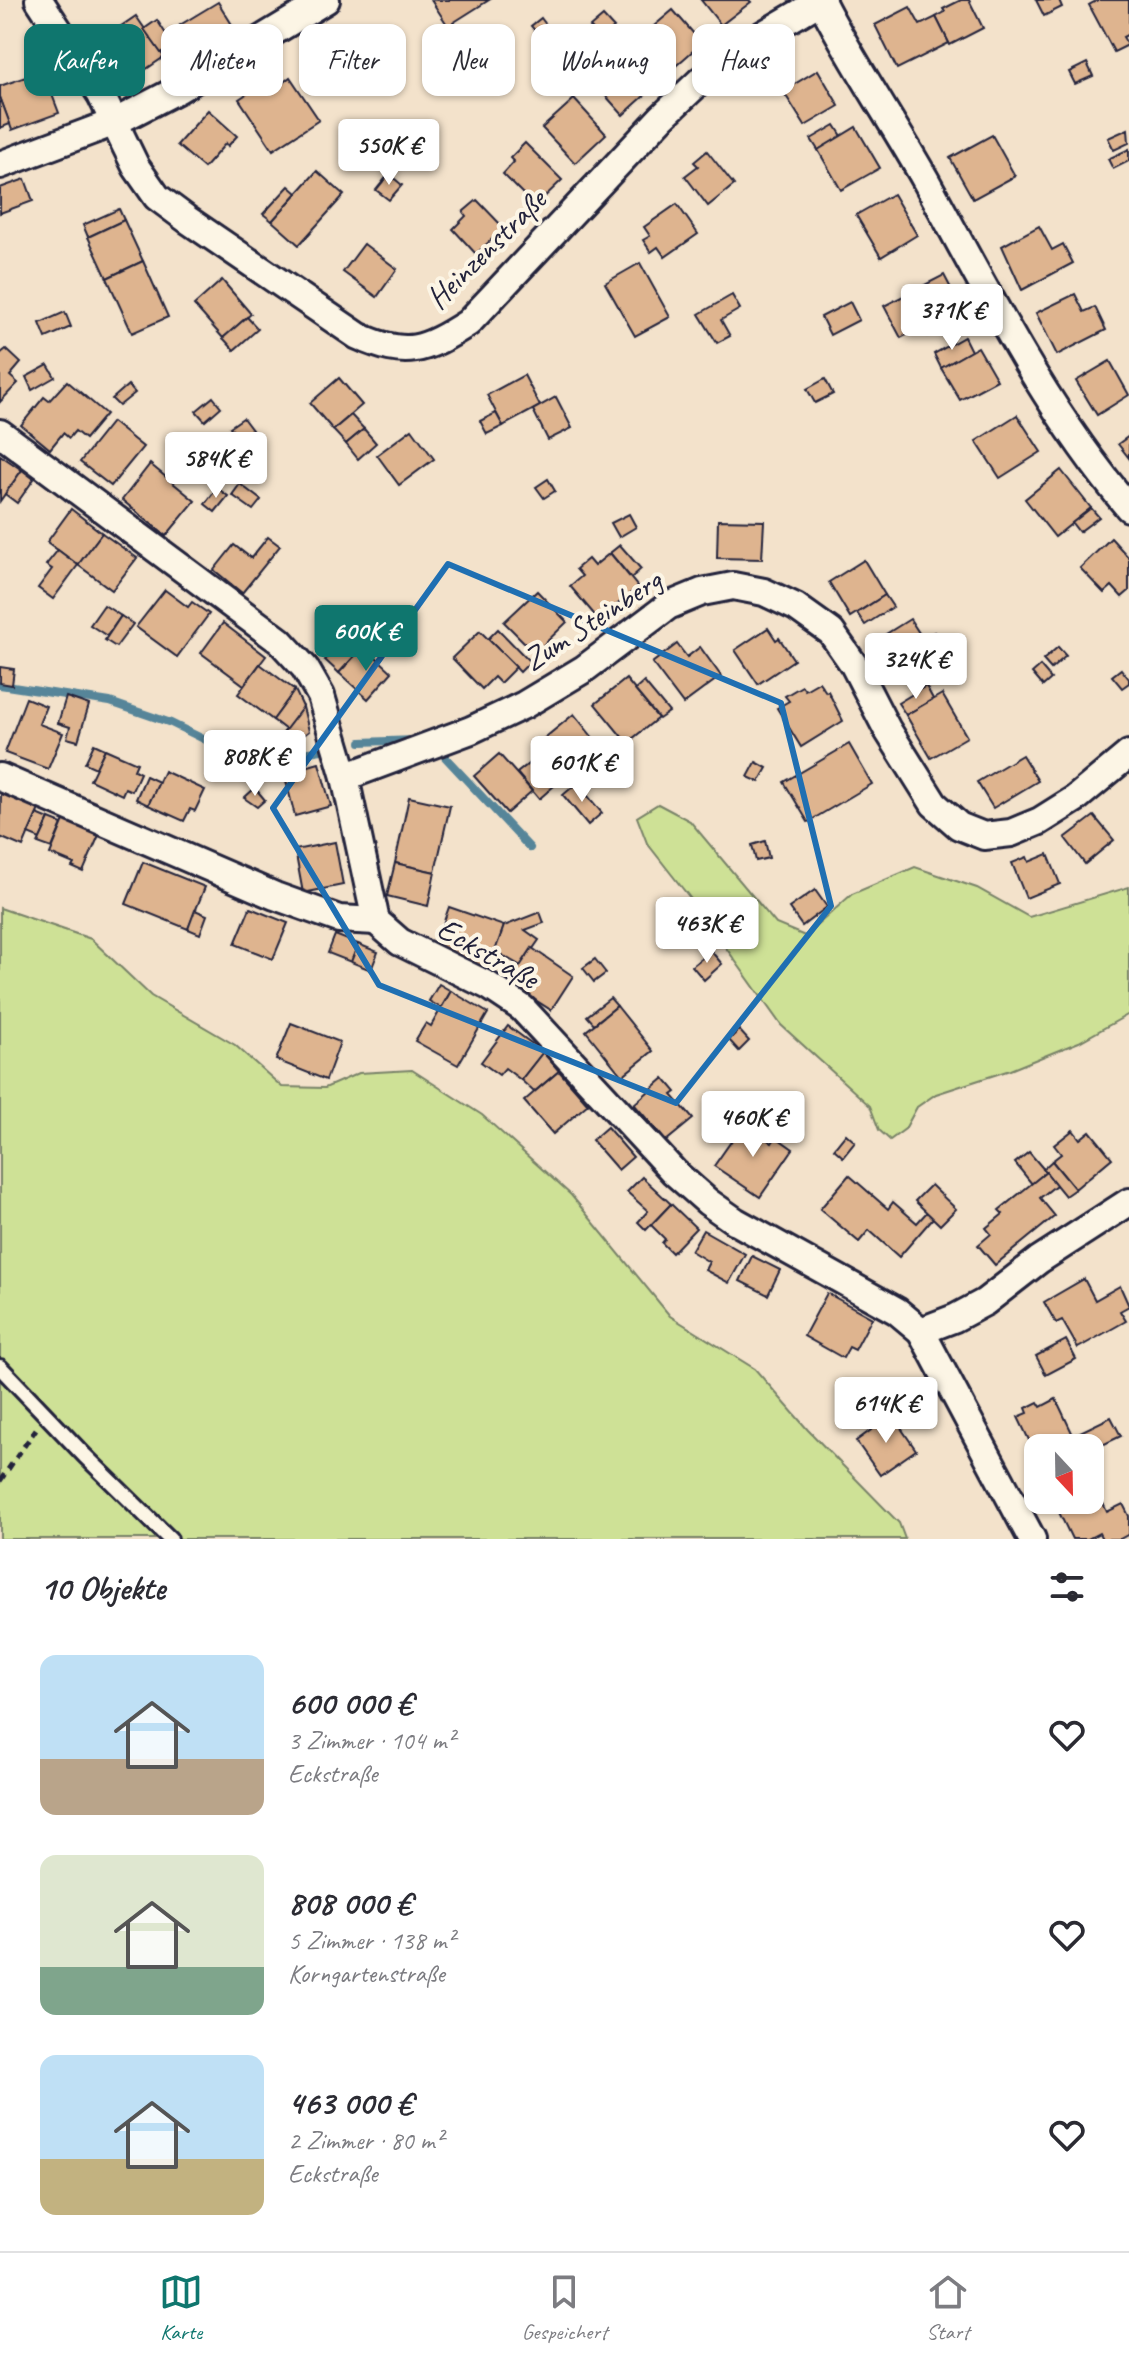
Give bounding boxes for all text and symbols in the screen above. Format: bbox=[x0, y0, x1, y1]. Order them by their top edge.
chip: Kaufen bbox=[24, 24, 145, 96]
chip: Mieten bbox=[161, 24, 283, 96]
chip: Filter bbox=[299, 24, 406, 96]
chip: Neu bbox=[422, 24, 515, 96]
chip: Wohnung bbox=[531, 24, 676, 96]
chip: Haus bbox=[692, 24, 795, 96]
pin: 550K € bbox=[324, 119, 454, 187]
text: 550K € bbox=[356, 128, 422, 161]
street label: Heinzenstraße bbox=[417, 178, 557, 318]
pin: 371K € bbox=[887, 284, 1017, 352]
text: 371K € bbox=[919, 293, 985, 326]
pin: 584K € bbox=[151, 432, 281, 500]
text: 584K € bbox=[183, 441, 249, 474]
street label: Zum Steinberg bbox=[515, 559, 671, 680]
pin: 600K € bbox=[301, 605, 431, 673]
text: 600K € bbox=[333, 614, 399, 647]
pin: 324K € bbox=[851, 633, 981, 701]
text: 324K € bbox=[883, 642, 949, 675]
pin: 808K € bbox=[190, 730, 320, 798]
pin: 601K € bbox=[517, 736, 647, 804]
text: 808K € bbox=[222, 739, 288, 772]
text: 601K € bbox=[549, 745, 615, 778]
pin: 463K € bbox=[642, 897, 772, 965]
text: 463K € bbox=[674, 906, 740, 939]
street label: Eckstraße bbox=[430, 908, 548, 1000]
pin: 460K € bbox=[688, 1091, 818, 1159]
text: 460K € bbox=[720, 1100, 786, 1133]
pin: 614K € bbox=[821, 1377, 951, 1445]
text: 614K € bbox=[853, 1386, 919, 1419]
north arrow bbox=[1024, 1434, 1104, 1514]
map controls bbox=[1024, 1434, 1104, 1514]
icon: filters bbox=[1045, 1565, 1089, 1609]
text: 10 Objekte bbox=[40, 1566, 165, 1609]
text: 600 000 € bbox=[288, 1681, 412, 1724]
icon: home bbox=[104, 1687, 200, 1783]
icon: heart bbox=[1045, 1713, 1089, 1757]
text: 3 Zimmer · 104 m² bbox=[288, 1724, 454, 1757]
text: Eckstraße bbox=[288, 1757, 377, 1790]
text: 808 000 € bbox=[288, 1881, 412, 1924]
icon: home bbox=[104, 1887, 200, 1983]
icon: heart bbox=[1045, 1913, 1089, 1957]
text: 5 Zimmer · 138 m² bbox=[288, 1924, 454, 1957]
text: Korngartenstraße bbox=[288, 1957, 445, 1990]
text: 463 000 € bbox=[288, 2081, 412, 2124]
icon: home bbox=[104, 2087, 200, 2183]
icon: heart bbox=[1045, 2113, 1089, 2157]
text: 2 Zimmer · 80 m² bbox=[288, 2124, 443, 2157]
text: Eckstraße bbox=[288, 2157, 377, 2190]
tab: Karte bbox=[159, 2270, 203, 2346]
tab: Gespeichert bbox=[522, 2270, 607, 2346]
tab: Start bbox=[926, 2270, 970, 2346]

